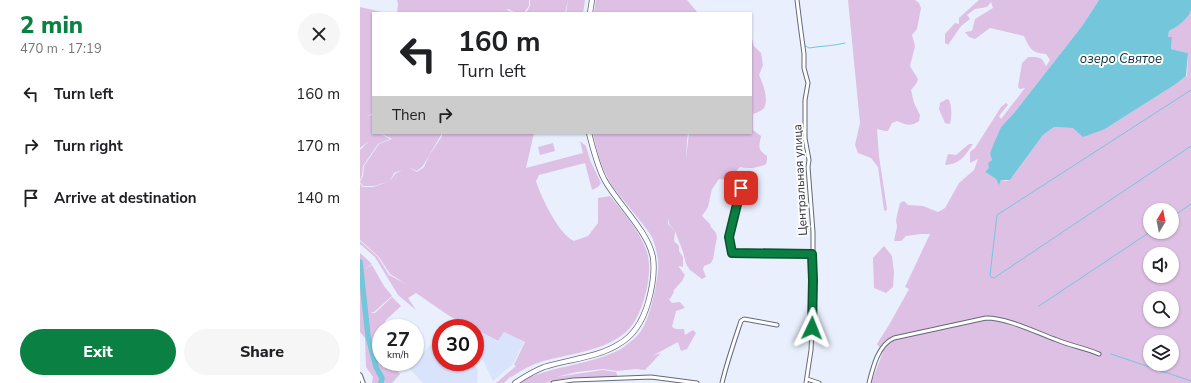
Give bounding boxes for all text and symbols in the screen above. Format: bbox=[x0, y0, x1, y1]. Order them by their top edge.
text: 2 min bbox=[20, 9, 83, 41]
button: close bbox=[298, 13, 340, 55]
text: 160 m bbox=[458, 23, 541, 61]
icon: left bbox=[392, 28, 444, 80]
text: 470 m · 17:19 bbox=[20, 40, 102, 58]
water label: озеро Святое bbox=[1080, 50, 1162, 68]
text: Turn left bbox=[458, 59, 526, 83]
icon: left bbox=[20, 83, 42, 105]
text: Turn left bbox=[54, 84, 113, 104]
text: 160 m bbox=[296, 84, 340, 104]
icon: right bbox=[434, 104, 456, 126]
text: Then bbox=[392, 105, 426, 125]
street label: Центральная улица bbox=[789, 124, 811, 236]
icon: right bbox=[20, 135, 42, 157]
text: Turn right bbox=[54, 136, 123, 156]
text: 170 m bbox=[296, 136, 340, 156]
pin bbox=[724, 171, 758, 205]
icon: arrive bbox=[730, 177, 752, 199]
icon: arrive bbox=[20, 187, 42, 209]
text: Arrive at destination bbox=[54, 188, 197, 208]
text: 140 m bbox=[296, 188, 340, 208]
north arrow bbox=[1143, 203, 1179, 239]
map controls bbox=[1143, 203, 1179, 371]
button: sound bbox=[1143, 247, 1179, 283]
button: search bbox=[1143, 291, 1179, 327]
position arrow bbox=[791, 307, 833, 349]
speed limit sign: 30 bbox=[432, 319, 484, 371]
text: 27 bbox=[386, 326, 410, 353]
button: Exit bbox=[20, 329, 176, 375]
button: Share bbox=[184, 329, 340, 375]
button: layers bbox=[1143, 335, 1179, 371]
text: km/h bbox=[387, 348, 409, 362]

